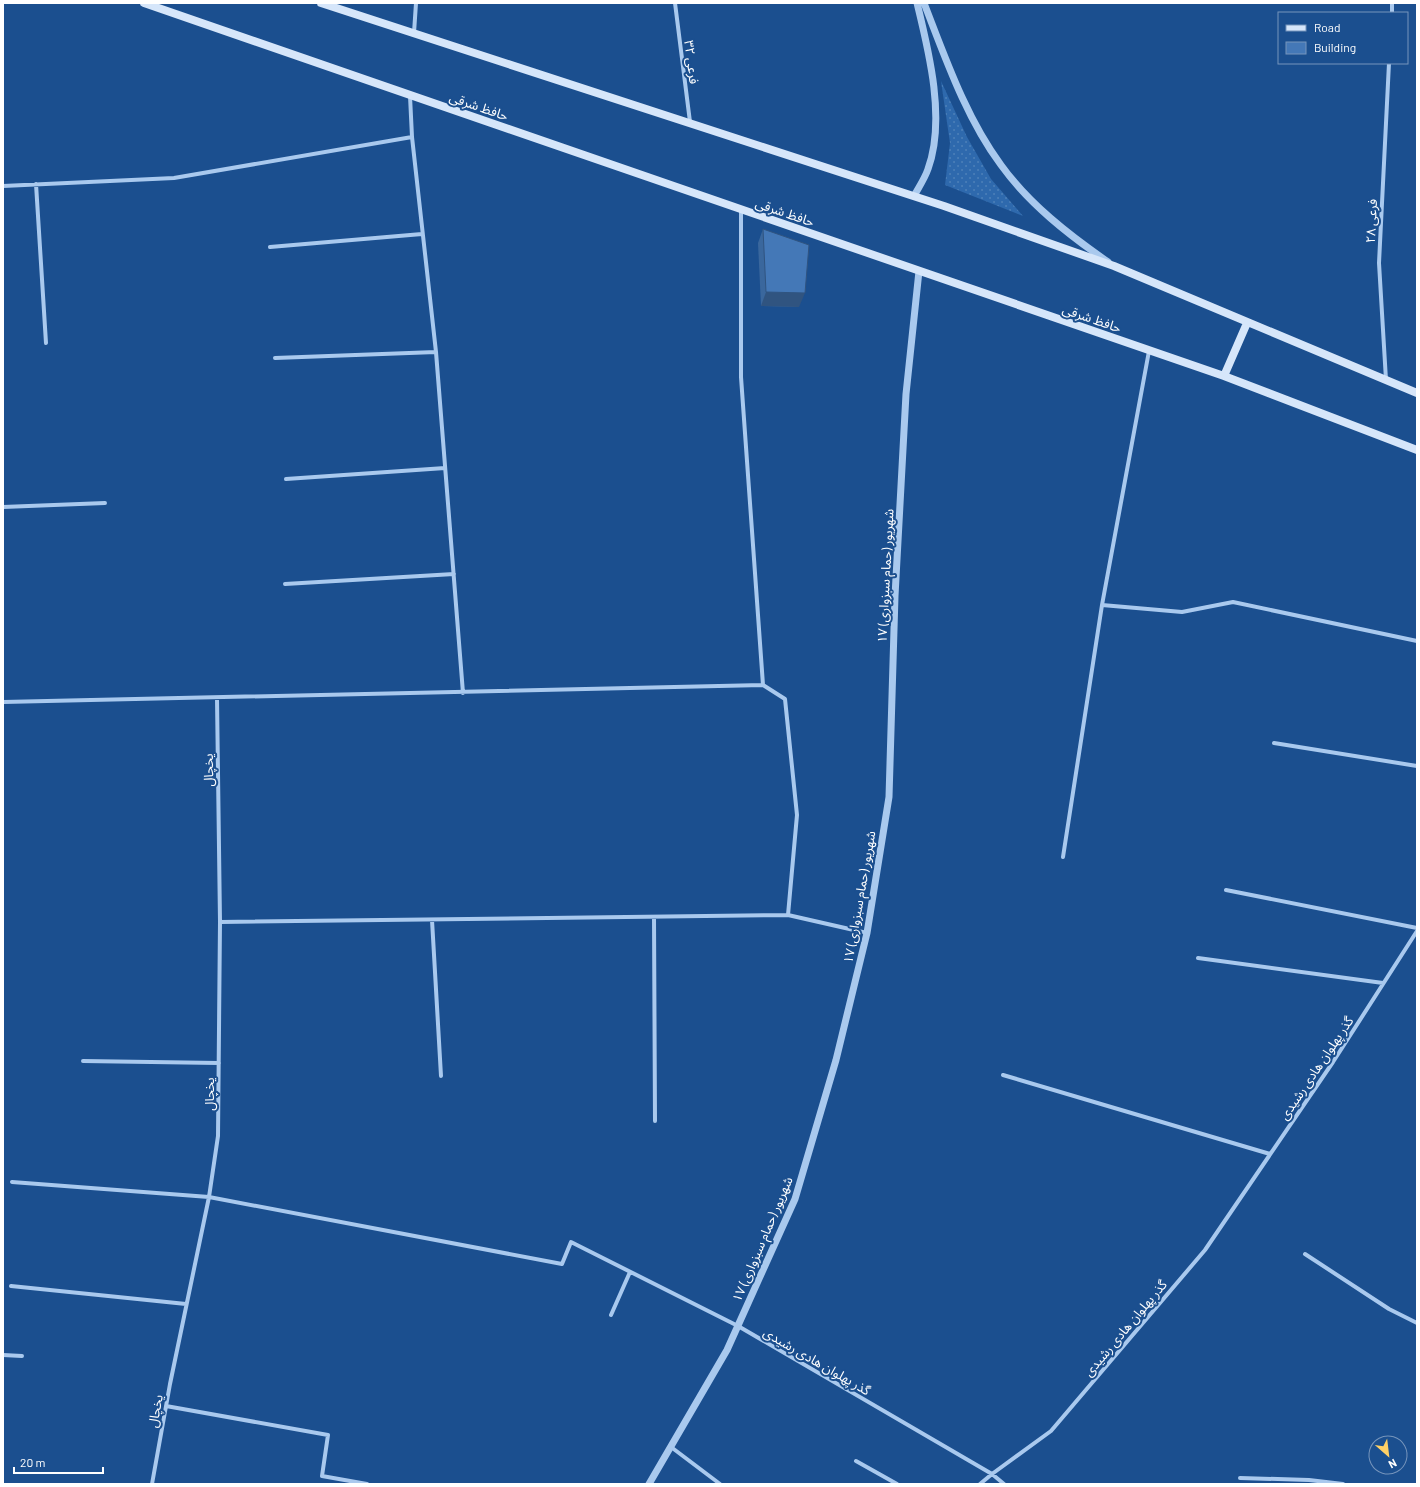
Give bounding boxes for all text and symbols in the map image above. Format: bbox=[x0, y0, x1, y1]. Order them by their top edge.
legend bbox=[1278, 12, 1408, 64]
text: Road bbox=[1314, 20, 1341, 34]
street label: فرعی ۳۲ bbox=[680, 39, 703, 85]
text: Building bbox=[1314, 40, 1356, 54]
street label: حافظ شرقی bbox=[447, 89, 511, 125]
street label: حافظ شرقی bbox=[753, 195, 817, 231]
street label: فرعی ۲۸ bbox=[1362, 198, 1381, 244]
street label: حافظ شرقی bbox=[1060, 301, 1124, 337]
street label: ۱۷ شهریور (حمام سبزواری) bbox=[873, 508, 899, 644]
street label: یخچال bbox=[200, 753, 218, 787]
street label: ۱۷ شهریور (حمام سبزواری) bbox=[839, 829, 881, 965]
street label: گذر پهلوان هادی رشیدی bbox=[1276, 1013, 1359, 1124]
street label: یخچال bbox=[201, 1077, 219, 1111]
street label: ۱۷ شهریور (حمام سبزواری) bbox=[728, 1174, 797, 1305]
street label: گذر پهلوان هادی رشیدی bbox=[1080, 1276, 1172, 1381]
street label: گذر پهلوان هادی رشیدی bbox=[760, 1324, 874, 1400]
street label: یخچال bbox=[144, 1393, 168, 1429]
north arrow bbox=[1368, 1435, 1408, 1475]
scale bar bbox=[14, 1449, 103, 1475]
text: 20 m bbox=[20, 1455, 46, 1469]
text: N bbox=[1387, 1457, 1399, 1472]

